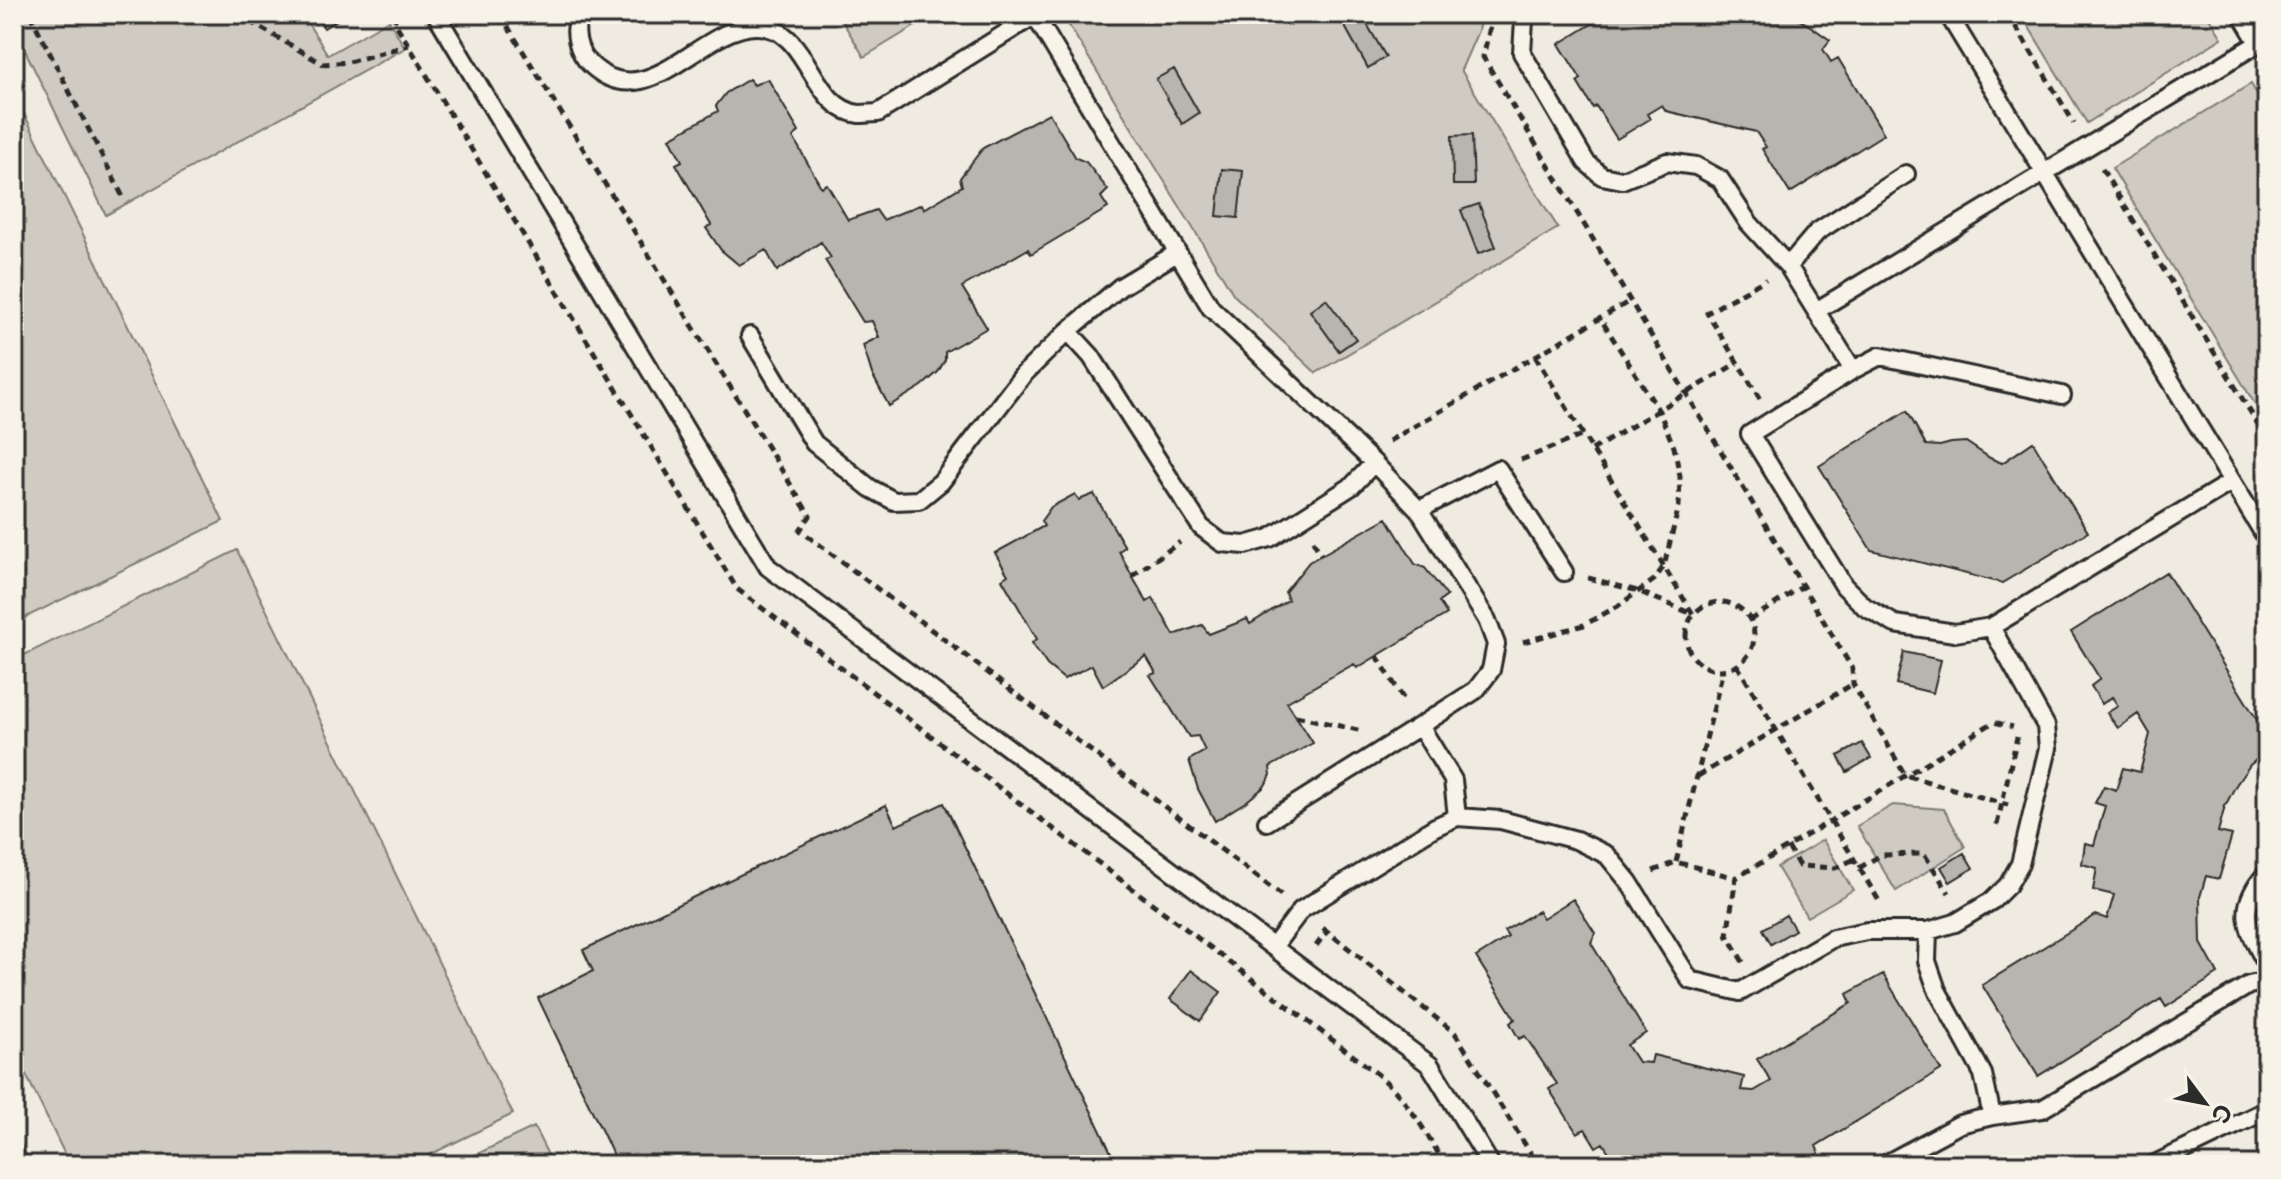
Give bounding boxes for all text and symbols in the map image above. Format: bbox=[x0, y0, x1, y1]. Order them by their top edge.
north arrow bbox=[2165, 1063, 2245, 1143]
text: С bbox=[2205, 1099, 2242, 1130]

